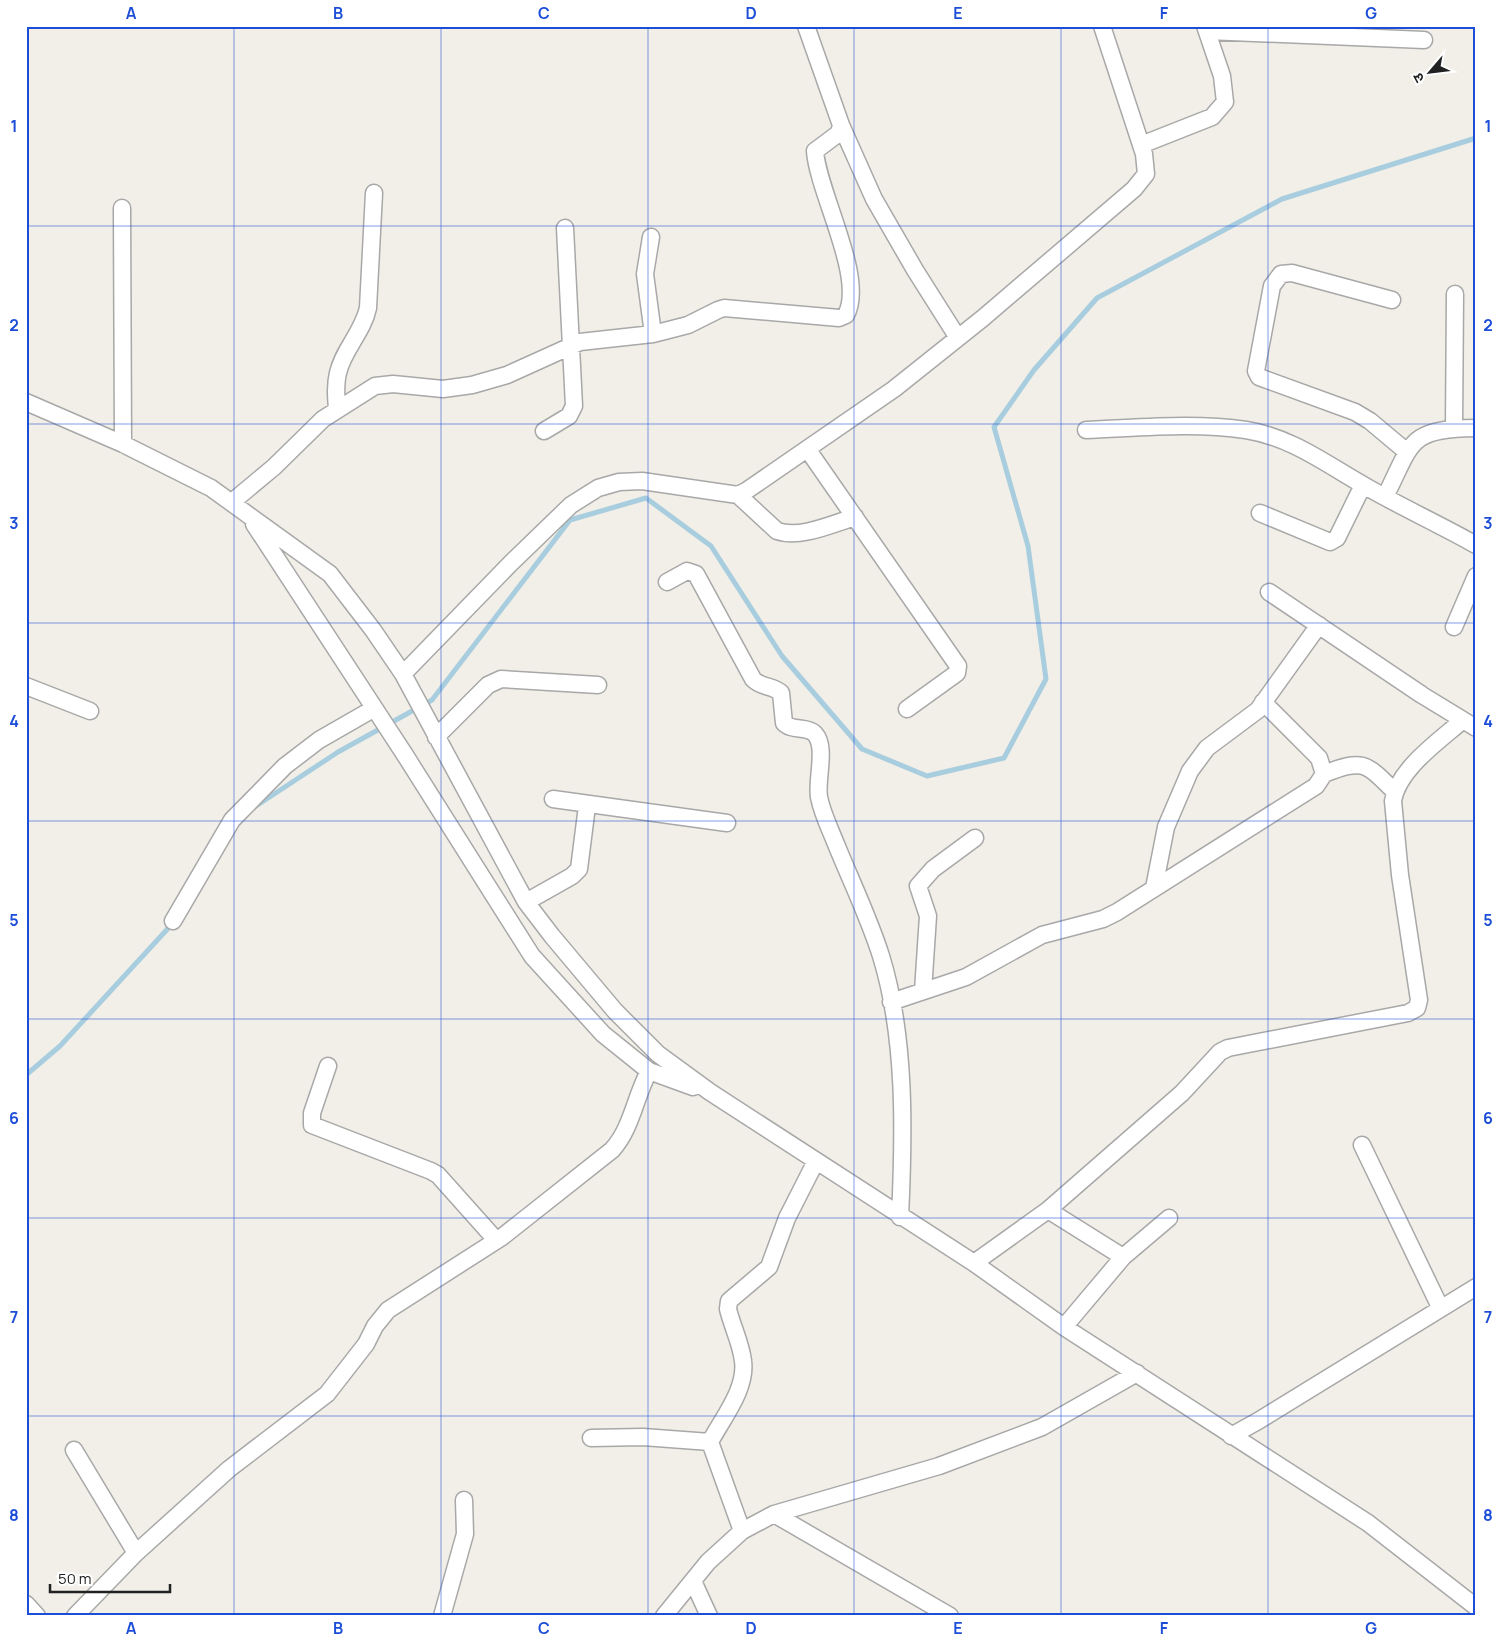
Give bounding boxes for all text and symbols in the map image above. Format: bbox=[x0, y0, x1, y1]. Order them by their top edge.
text: A bbox=[126, 2, 137, 24]
text: B bbox=[333, 2, 343, 24]
text: C bbox=[538, 2, 550, 24]
text: D bbox=[745, 2, 757, 24]
text: E bbox=[953, 2, 963, 24]
text: F bbox=[1160, 2, 1169, 24]
text: G bbox=[1365, 2, 1377, 24]
north arrow bbox=[1404, 48, 1454, 98]
text: उ bbox=[1407, 70, 1428, 86]
text: 1 bbox=[10, 115, 18, 137]
text: 1 bbox=[1484, 115, 1492, 137]
text: 2 bbox=[9, 314, 19, 336]
text: 2 bbox=[1483, 314, 1493, 336]
text: 3 bbox=[9, 512, 19, 534]
text: 3 bbox=[1483, 512, 1493, 534]
text: 4 bbox=[9, 710, 19, 732]
text: 4 bbox=[1483, 710, 1493, 732]
text: 5 bbox=[9, 909, 19, 931]
text: 5 bbox=[1483, 909, 1493, 931]
text: 6 bbox=[9, 1107, 19, 1129]
text: 6 bbox=[1483, 1107, 1493, 1129]
text: 7 bbox=[10, 1306, 18, 1328]
text: 7 bbox=[1484, 1306, 1492, 1328]
text: 8 bbox=[9, 1504, 19, 1526]
text: 8 bbox=[1483, 1504, 1493, 1526]
scale bar bbox=[50, 1562, 170, 1594]
text: 50 m bbox=[58, 1568, 92, 1589]
text: A bbox=[126, 1617, 137, 1639]
text: B bbox=[333, 1617, 343, 1639]
text: C bbox=[538, 1617, 550, 1639]
text: D bbox=[745, 1617, 757, 1639]
text: E bbox=[953, 1617, 963, 1639]
text: F bbox=[1160, 1617, 1169, 1639]
text: G bbox=[1365, 1617, 1377, 1639]

